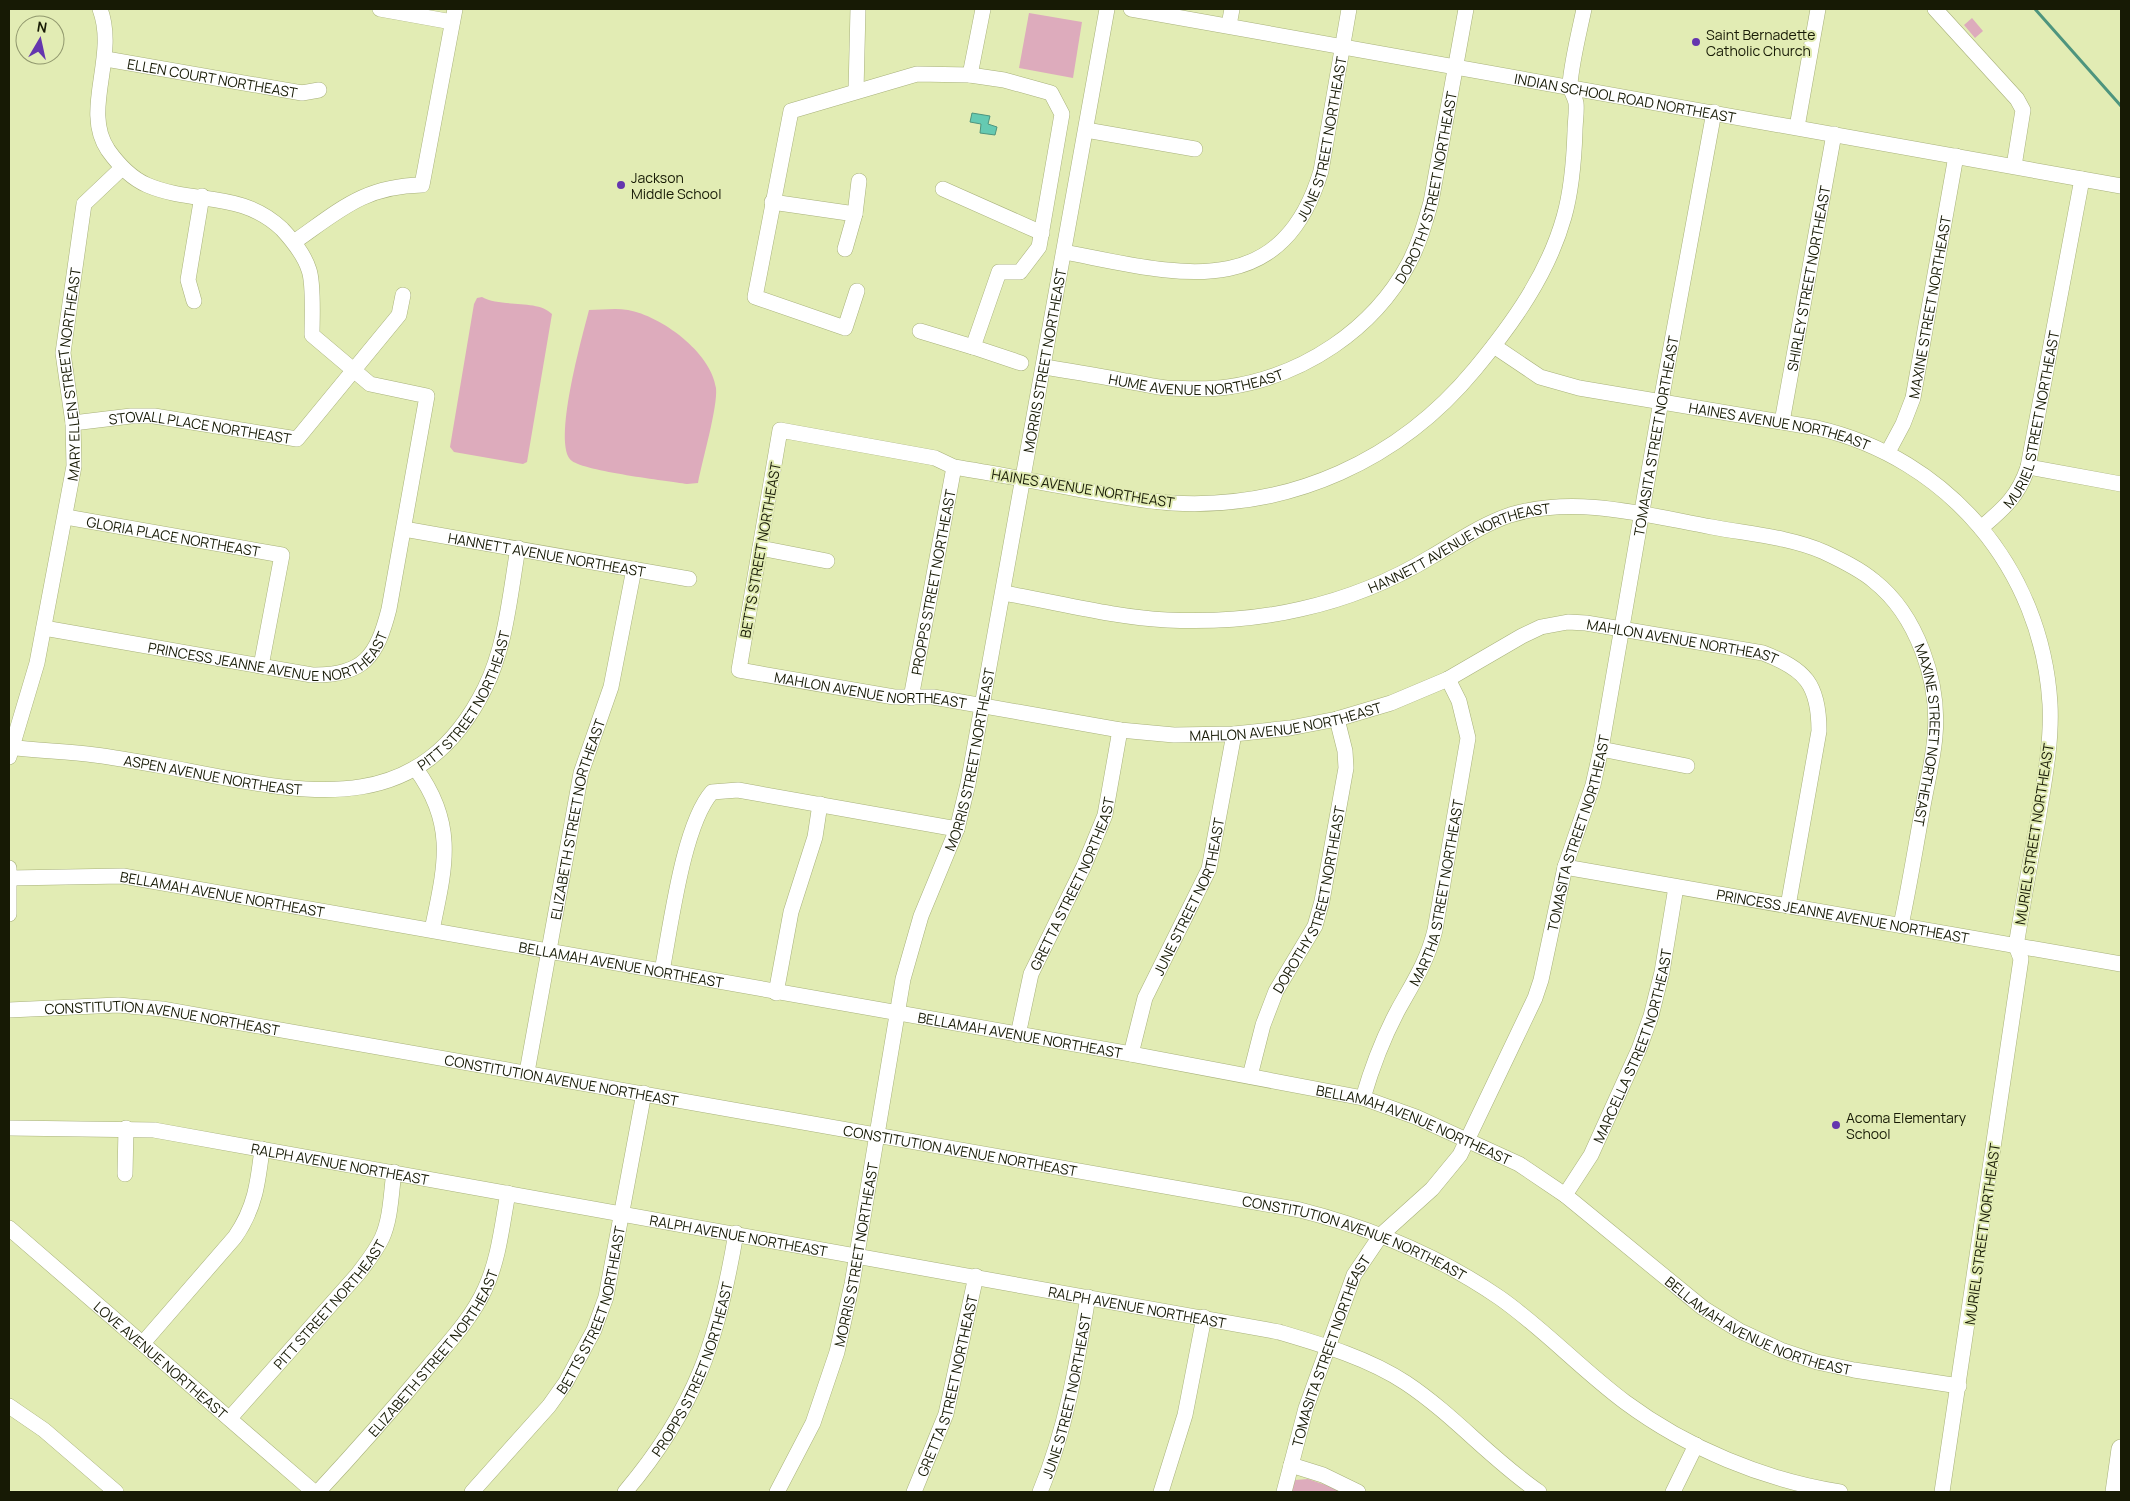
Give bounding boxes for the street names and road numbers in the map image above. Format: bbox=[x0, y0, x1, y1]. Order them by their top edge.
street label: ELLEN COURT NORTHEAST bbox=[126, 53, 300, 102]
street label: JUNE STREET NORTHEAST bbox=[1292, 54, 1350, 224]
street label: INDIAN SCHOOL ROAD NORTHEAST bbox=[1513, 68, 1738, 127]
street label: DOROTHY STREET NORTHEAST bbox=[1390, 89, 1461, 287]
street label: SHIRLEY STREET NORTHEAST bbox=[1782, 183, 1834, 373]
street label: MAXINE STREET NORTHEAST bbox=[1904, 213, 1955, 400]
street label: MARY ELLEN STREET NORTHEAST bbox=[53, 266, 85, 482]
street label: MORRIS STREET NORTHEAST bbox=[1018, 266, 1070, 454]
street label: MURIEL STREET NORTHEAST bbox=[1998, 328, 2063, 512]
street label: TOMASITA STREET NORTHEAST bbox=[1628, 334, 1682, 538]
street label: HUME AVENUE NORTHEAST bbox=[1107, 363, 1286, 399]
street label: HAINES AVENUE NORTHEAST bbox=[1687, 397, 1874, 454]
street label: STOVALL PLACE NORTHEAST bbox=[107, 406, 293, 448]
street label: BETTS STREET NORTHEAST bbox=[735, 460, 785, 639]
street label: HAINES AVENUE NORTHEAST bbox=[990, 464, 1176, 512]
street label: PROPPS STREET NORTHEAST bbox=[906, 487, 959, 676]
street label: HANNETT AVENUE NORTHEAST bbox=[1365, 498, 1552, 597]
street label: GLORIA PLACE NORTHEAST bbox=[85, 511, 262, 561]
street label: HANNETT AVENUE NORTHEAST bbox=[447, 527, 648, 581]
street label: MAHLON AVENUE NORTHEAST bbox=[1585, 614, 1782, 668]
street label: PRINCESS JEANNE AVENUE NORTHEAST bbox=[135, 619, 391, 653]
street label: PITT STREET NORTHEAST bbox=[413, 628, 513, 774]
street label: MAXINE STREET NORTHEAST bbox=[1910, 640, 1945, 828]
street label: MORRIS STREET NORTHEAST bbox=[940, 666, 998, 854]
street label: MAHLON AVENUE NORTHEAST bbox=[773, 667, 969, 712]
street label: MAHLON AVENUE NORTHEAST bbox=[1189, 697, 1384, 744]
street label: ELIZABETH STREET NORTHEAST bbox=[545, 715, 609, 921]
street label: TOMASITA STREET NORTHEAST bbox=[1542, 733, 1613, 933]
street label: MURIEL STREET NORTHEAST bbox=[2010, 741, 2058, 926]
street label: ASPEN AVENUE NORTHEAST bbox=[122, 750, 304, 798]
street label: GRETTA STREET NORTHEAST bbox=[1025, 795, 1118, 973]
street label: MARTHA STREET NORTHEAST bbox=[1404, 797, 1467, 989]
street label: DOROTHY STREET NORTHEAST bbox=[1268, 804, 1349, 996]
street label: JUNE STREET NORTHEAST bbox=[1148, 816, 1228, 978]
street label: BELLAMAH AVENUE NORTHEAST bbox=[119, 866, 327, 921]
street label: PRINCESS JEANNE AVENUE NORTHEAST bbox=[1715, 884, 1971, 947]
street label: BELLAMAH AVENUE NORTHEAST bbox=[517, 937, 726, 991]
street label: MARCELLA STREET NORTHEAST bbox=[1588, 947, 1675, 1146]
street label: CONSTITUTION AVENUE NORTHEAST bbox=[44, 995, 282, 1039]
street label: BELLAMAH AVENUE NORTHEAST bbox=[916, 1007, 1125, 1062]
street label: CONSTITUTION AVENUE NORTHEAST bbox=[443, 1050, 681, 1110]
street label: BELLAMAH AVENUE NORTHEAST bbox=[1315, 1080, 1515, 1169]
street label: CONSTITUTION AVENUE NORTHEAST bbox=[842, 1120, 1079, 1180]
street label: RALPH AVENUE NORTHEAST bbox=[250, 1138, 431, 1189]
street label: MURIEL STREET NORTHEAST bbox=[1960, 1141, 2004, 1326]
street label: MORRIS STREET NORTHEAST bbox=[829, 1160, 882, 1348]
street label: CONSTITUTION AVENUE NORTHEAST bbox=[1241, 1190, 1471, 1285]
street label: RALPH AVENUE NORTHEAST bbox=[648, 1210, 830, 1260]
street label: BETTS STREET NORTHEAST bbox=[551, 1224, 629, 1397]
street label: PITT STREET NORTHEAST bbox=[269, 1235, 389, 1373]
street label: TOMASITA STREET NORTHEAST bbox=[1287, 1251, 1375, 1449]
street label: ELIZABETH STREET NORTHEAST bbox=[363, 1266, 502, 1440]
street label: BELLAMAH AVENUE NORTHEAST bbox=[1662, 1272, 1854, 1379]
street label: PROPPS STREET NORTHEAST bbox=[647, 1280, 736, 1460]
street label: RALPH AVENUE NORTHEAST bbox=[1047, 1281, 1228, 1332]
street label: GRETTA STREET NORTHEAST bbox=[912, 1292, 981, 1479]
street label: LOVE AVENUE NORTHEAST bbox=[90, 1297, 232, 1423]
street label: JUNE STREET NORTHEAST bbox=[1037, 1311, 1095, 1481]

